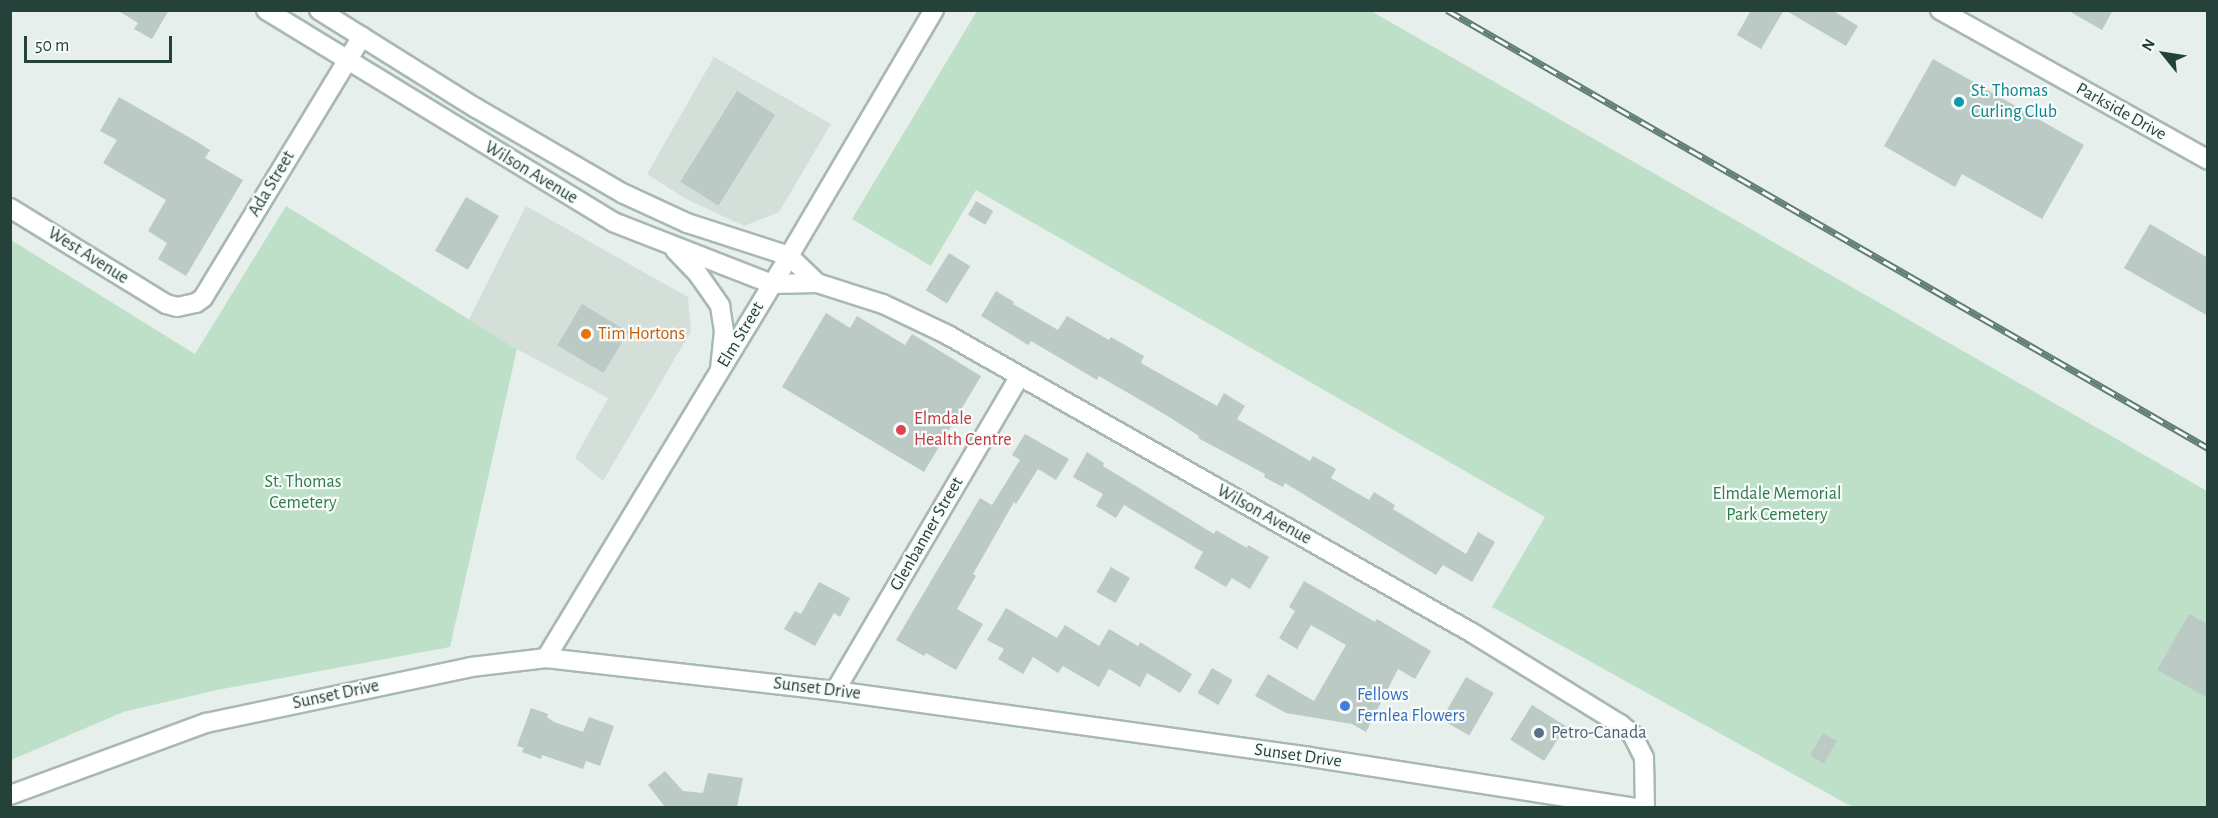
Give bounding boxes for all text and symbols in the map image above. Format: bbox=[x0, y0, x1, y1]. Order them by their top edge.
scale bar bbox=[27, 24, 176, 62]
north arrow bbox=[2134, 24, 2194, 84]
text: N bbox=[2139, 36, 2158, 54]
text: 50 m bbox=[35, 37, 69, 55]
street label: Parkside Drive bbox=[2072, 78, 2170, 146]
place label: St. Thomas Curling Club bbox=[1971, 81, 2057, 124]
marker: St. Thomas Curling Club bbox=[1952, 95, 1966, 109]
street label: Wilson Avenue bbox=[480, 137, 582, 209]
street label: Ada Street bbox=[244, 147, 300, 221]
street label: West Avenue bbox=[44, 223, 132, 289]
street label: Elm Street bbox=[713, 298, 769, 372]
place label: Tim Hortons bbox=[598, 323, 685, 345]
marker: Tim Hortons bbox=[579, 327, 593, 341]
place label: Elmdale Health Centre bbox=[914, 409, 1012, 452]
marker: Elmdale Health Centre bbox=[892, 421, 910, 439]
park label: St. Thomas Cemetery bbox=[265, 472, 341, 514]
street label: Glenbanner Street bbox=[886, 473, 968, 595]
street label: Wilson Avenue bbox=[1213, 480, 1315, 550]
park label: Elmdale Memorial Park Cemetery bbox=[1713, 484, 1841, 526]
street label: Sunset Drive bbox=[772, 673, 862, 705]
street label: Sunset Drive bbox=[291, 675, 381, 715]
place label: Fellows Fernlea Flowers bbox=[1357, 685, 1465, 728]
marker: Fellows Fernlea Flowers bbox=[1338, 699, 1352, 713]
place label: Petro-Canada bbox=[1551, 722, 1647, 744]
marker: Petro-Canada bbox=[1532, 726, 1546, 740]
street label: Sunset Drive bbox=[1253, 739, 1343, 773]

